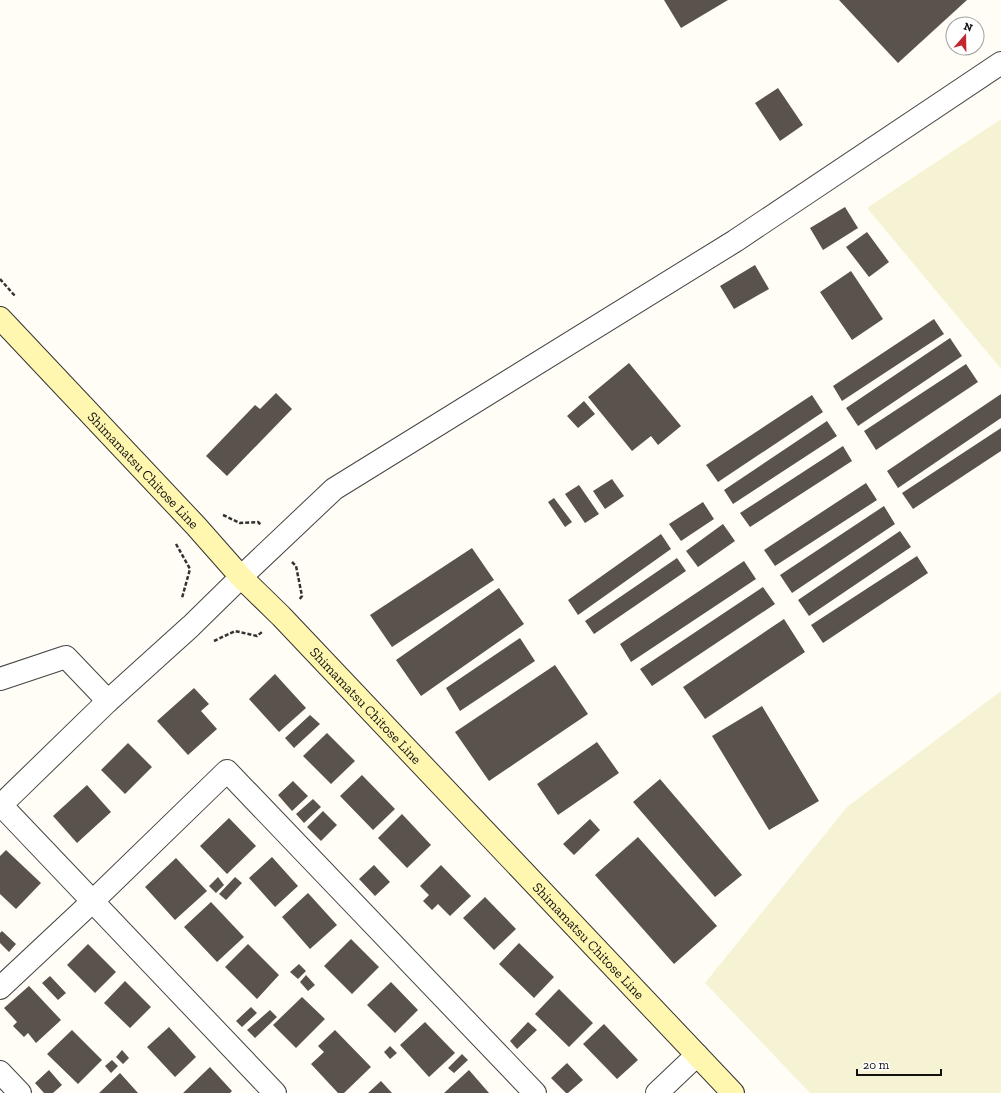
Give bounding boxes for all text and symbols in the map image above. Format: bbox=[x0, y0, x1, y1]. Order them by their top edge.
north arrow bbox=[945, 16, 985, 56]
text: N bbox=[962, 20, 975, 35]
street label: Shimamatsu Chitose Line bbox=[84, 408, 202, 533]
street label: Shimamatsu Chitose Line bbox=[306, 644, 425, 768]
street label: Shimamatsu Chitose Line bbox=[529, 879, 648, 1003]
scale bar bbox=[857, 1051, 941, 1077]
text: 20 m bbox=[863, 1058, 890, 1072]

